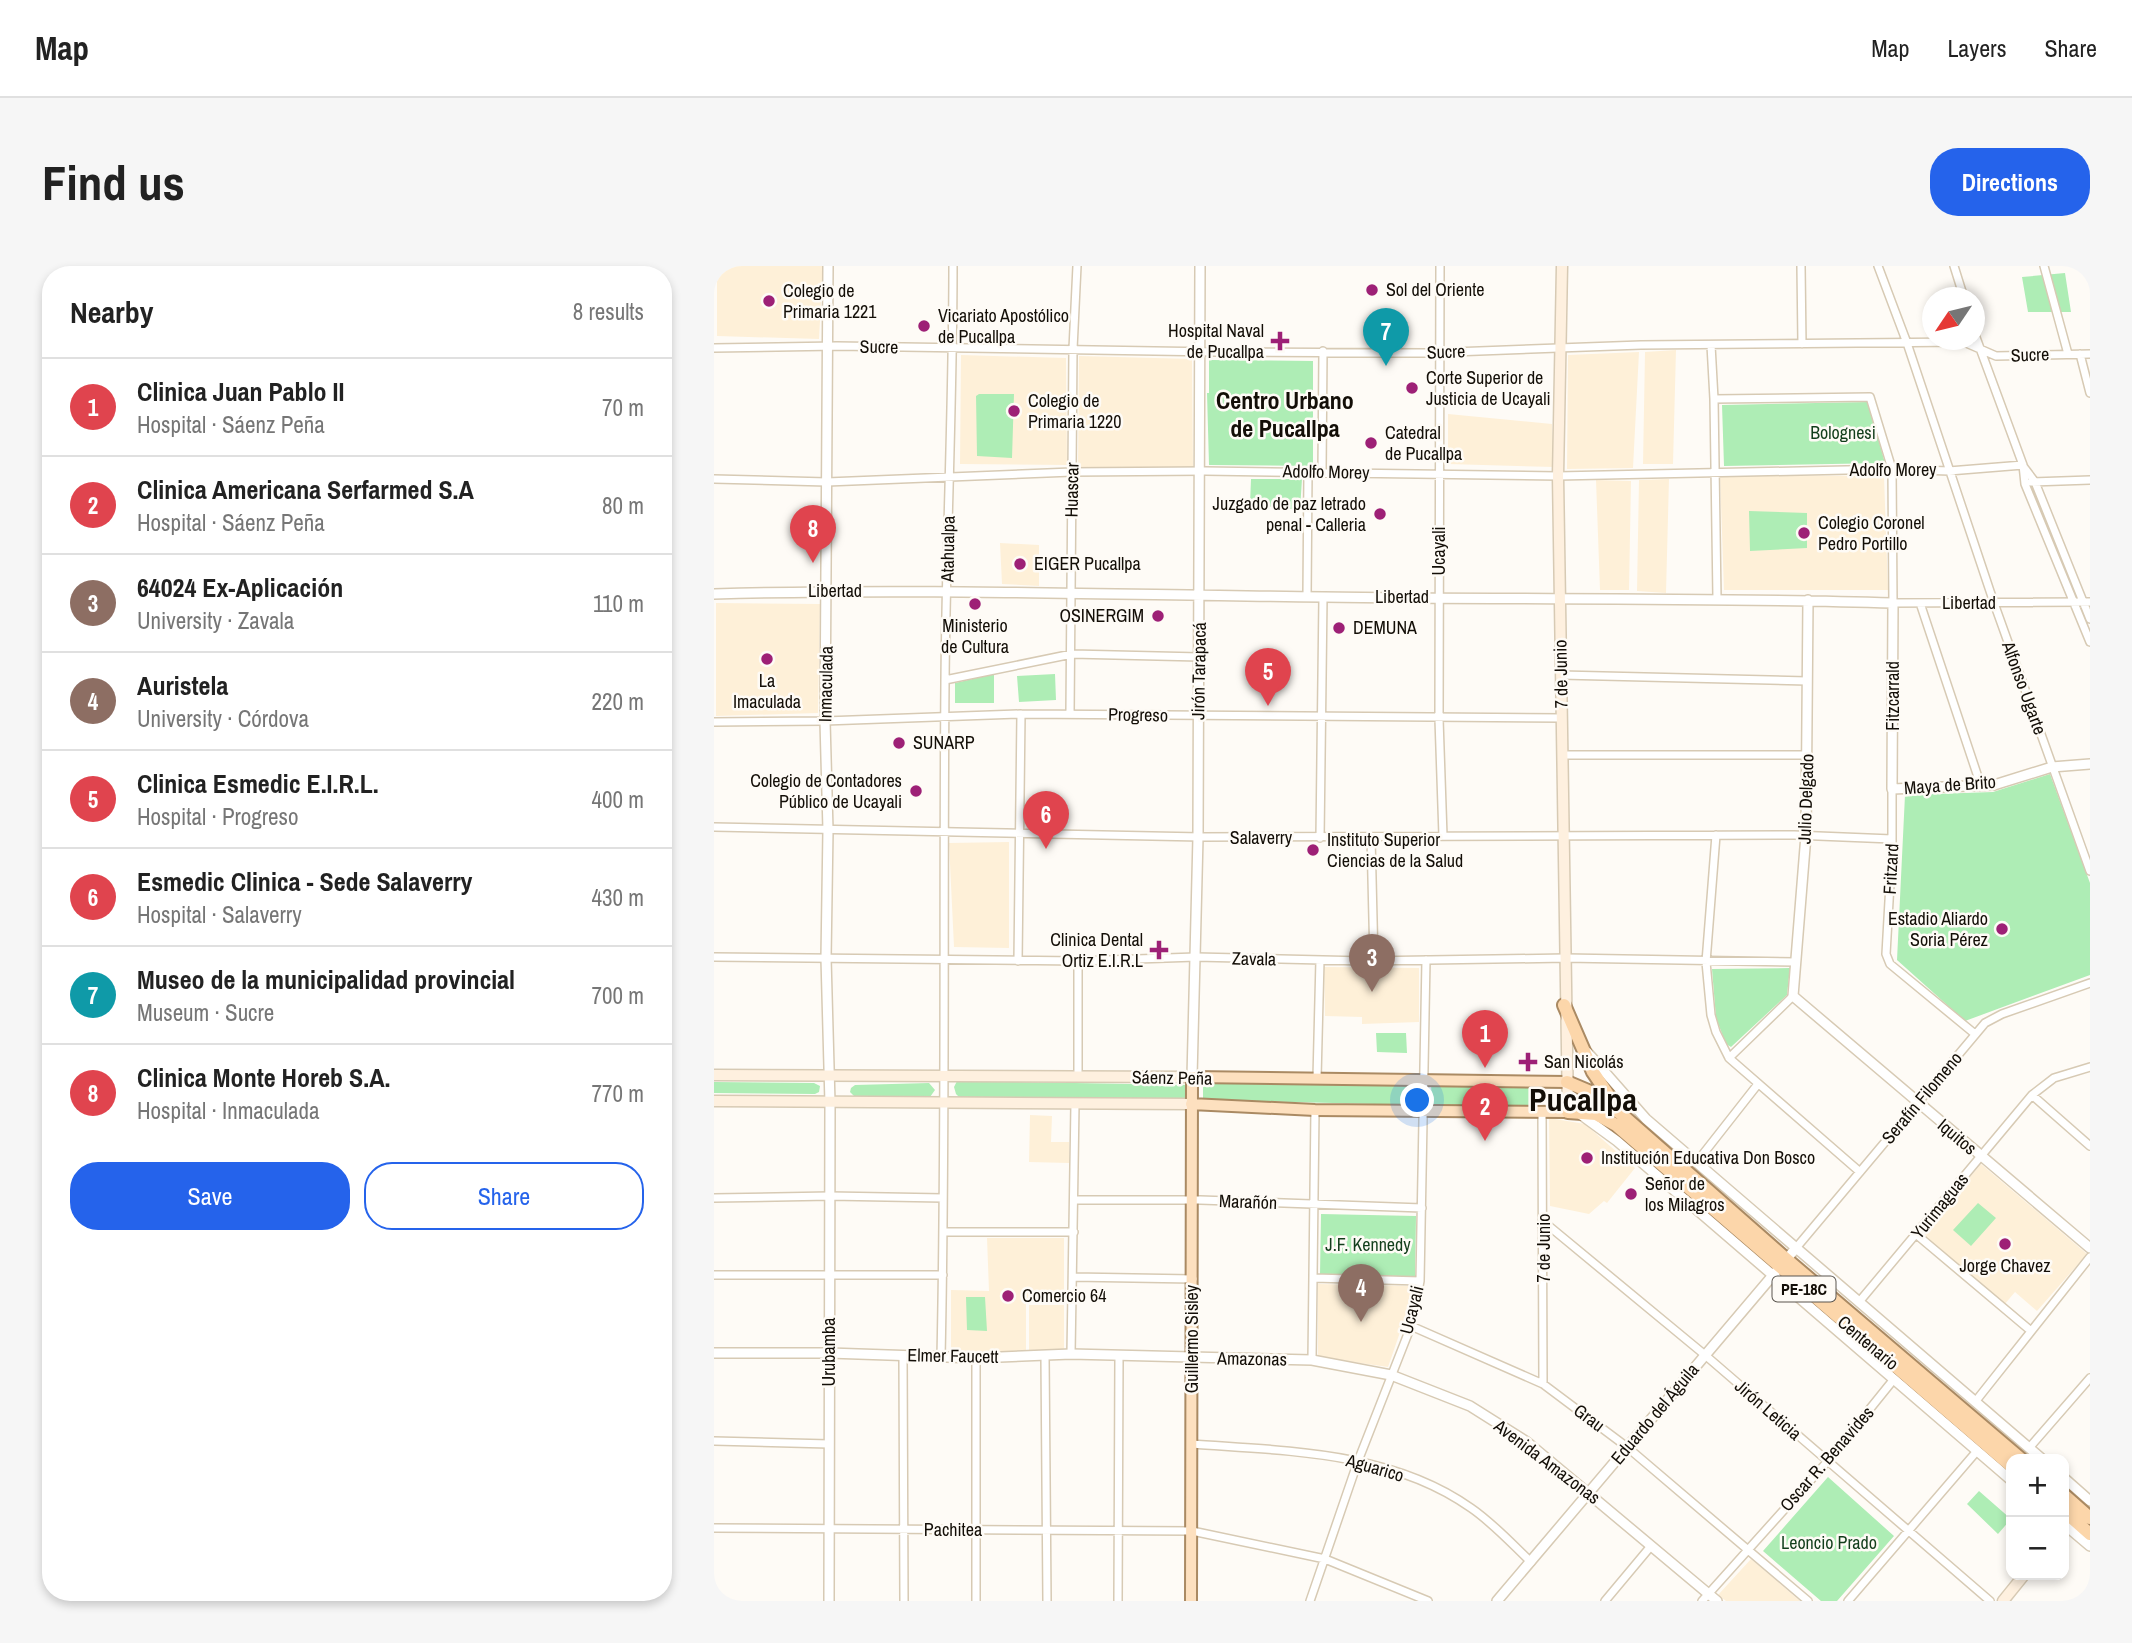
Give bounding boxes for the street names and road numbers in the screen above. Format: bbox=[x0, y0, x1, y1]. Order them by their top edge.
street label: Sucre bbox=[860, 334, 899, 359]
street label: Sucre bbox=[1426, 338, 1466, 365]
street label: Sucre bbox=[2010, 341, 2050, 368]
street label: Adolfo Morey bbox=[1849, 457, 1937, 482]
street label: Adolfo Morey bbox=[1281, 458, 1370, 485]
street label: Huascar bbox=[1059, 462, 1084, 518]
street label: Atahualpa bbox=[934, 516, 961, 583]
street label: Ucayali bbox=[1426, 526, 1451, 576]
street label: Libertad bbox=[808, 578, 862, 603]
street label: Libertad bbox=[1375, 584, 1429, 609]
street label: Libertad bbox=[1942, 590, 1996, 615]
street label: Jirón Tarapacá bbox=[1185, 622, 1212, 720]
street label: Alfonso Ugarte bbox=[1996, 637, 2053, 738]
street label: 7 de Junio bbox=[1547, 639, 1574, 709]
street label: Inmaculada bbox=[812, 646, 839, 722]
street label: Fitzcarrald bbox=[1880, 661, 1905, 731]
street label: Progreso bbox=[1108, 701, 1168, 728]
street label: Julio Delgado bbox=[1791, 753, 1820, 845]
street label: Maya de Brito bbox=[1903, 769, 1997, 800]
street label: Salaverry bbox=[1230, 825, 1293, 850]
street label: Fritzard bbox=[1877, 843, 1904, 895]
street label: Zavala bbox=[1232, 946, 1276, 971]
street label: Serafín Filomeno bbox=[1876, 1046, 1968, 1149]
street label: Sáenz Peña bbox=[1132, 1064, 1212, 1091]
street label: Iquitos bbox=[1932, 1113, 1982, 1160]
street label: Yurimaguas bbox=[1905, 1167, 1974, 1244]
street label: Marañón bbox=[1218, 1188, 1278, 1215]
street label: 7 de Junio bbox=[1531, 1214, 1556, 1282]
road number: PE-18C bbox=[1772, 1276, 1836, 1302]
street label: Ucayali bbox=[1393, 1283, 1430, 1337]
street label: Guillermo Sisley bbox=[1179, 1284, 1204, 1393]
street label: Centenario bbox=[1832, 1310, 1904, 1376]
street label: Urubamba bbox=[816, 1318, 841, 1386]
street label: Elmer Faucett bbox=[907, 1342, 999, 1369]
street label: Amazonas bbox=[1216, 1345, 1287, 1372]
street label: Eduardo del Águila bbox=[1605, 1358, 1704, 1469]
street label: Jirón Leticia bbox=[1729, 1374, 1807, 1446]
street label: Grau bbox=[1569, 1398, 1610, 1437]
street label: Oscar R. Benavides bbox=[1774, 1401, 1879, 1517]
street label: Avenida Amazonas bbox=[1488, 1413, 1606, 1510]
street label: Aguarico bbox=[1342, 1447, 1407, 1488]
street label: Pachitea bbox=[924, 1517, 982, 1542]

